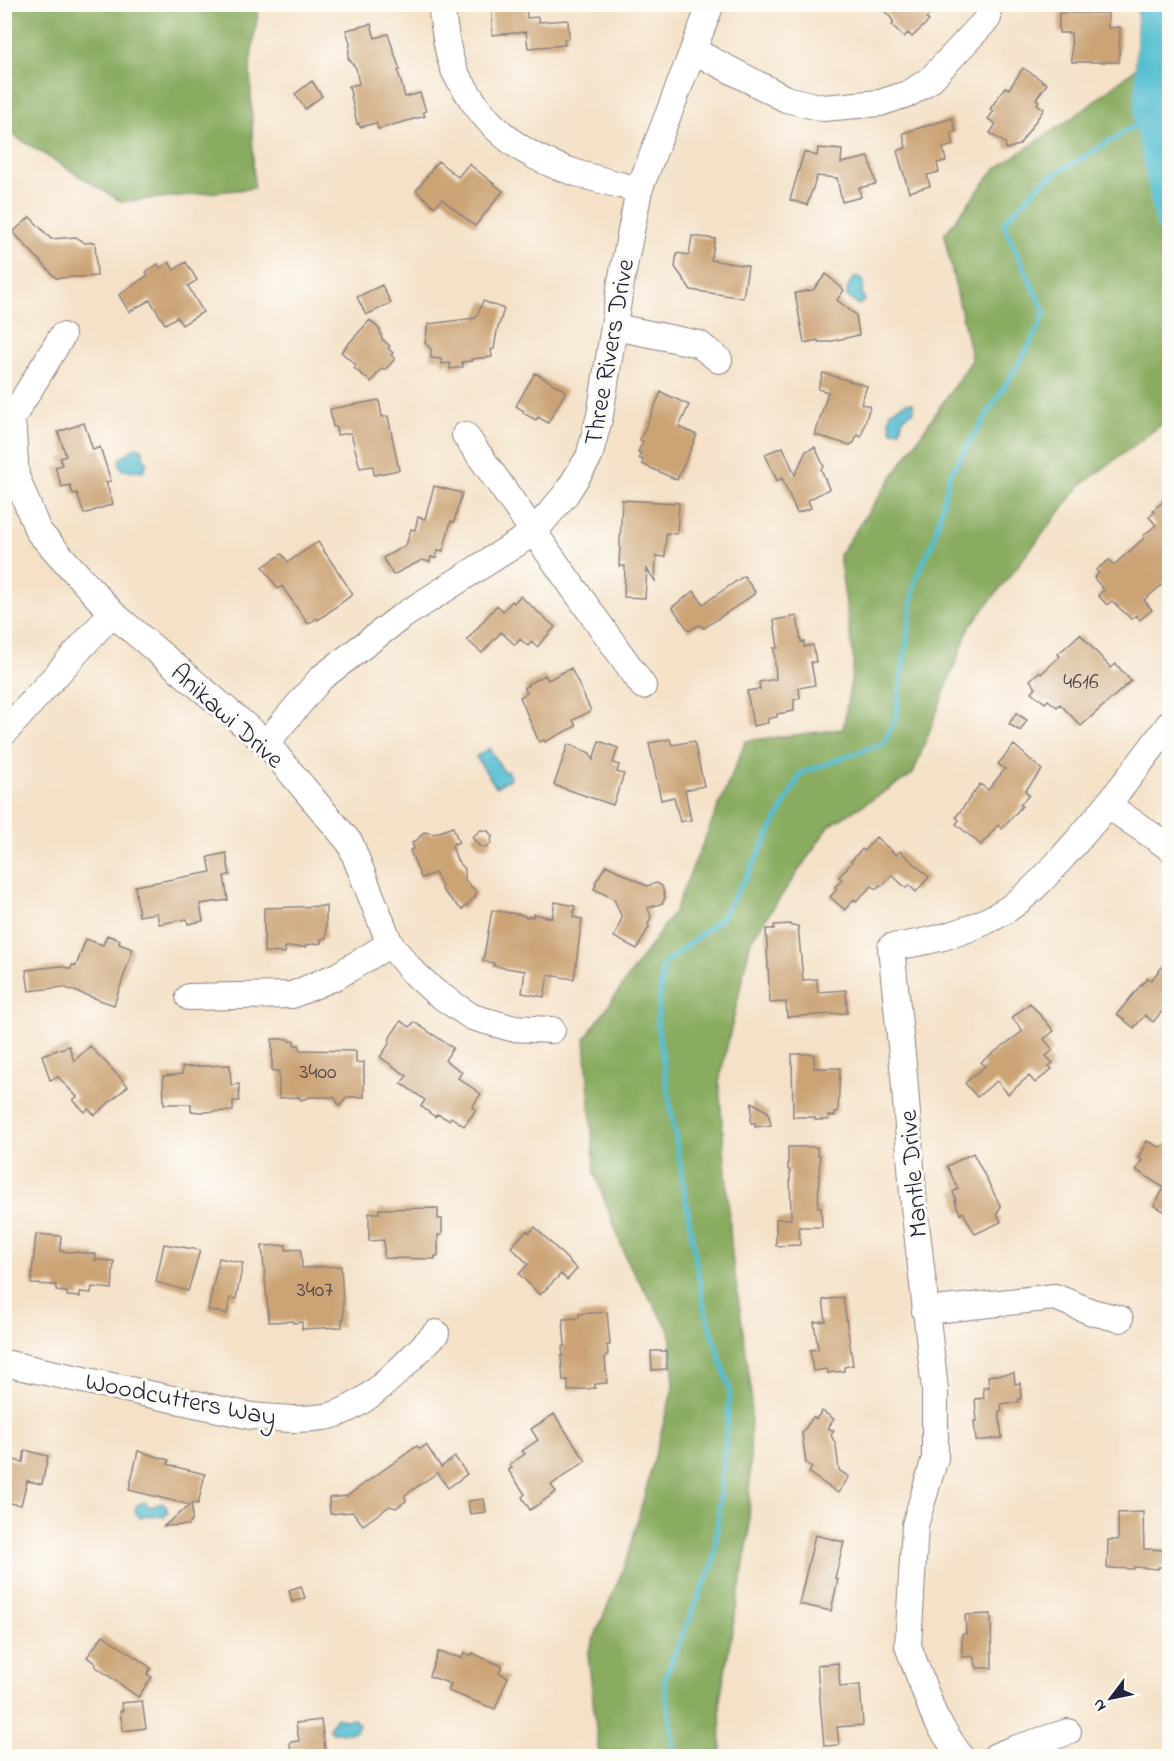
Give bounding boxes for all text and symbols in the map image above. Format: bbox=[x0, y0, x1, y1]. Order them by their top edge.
street label: Three Rivers Drive bbox=[576, 256, 646, 449]
street label: Anikawi Drive bbox=[161, 656, 292, 779]
house number: 4616 bbox=[1063, 667, 1099, 699]
house number: 3400 bbox=[299, 1057, 337, 1089]
street label: Mantle Drive bbox=[890, 1108, 940, 1239]
house number: 3407 bbox=[297, 1275, 333, 1307]
street label: Woodcutters Way bbox=[82, 1364, 279, 1438]
north arrow bbox=[1081, 1668, 1141, 1728]
text: N bbox=[1087, 1694, 1113, 1716]

